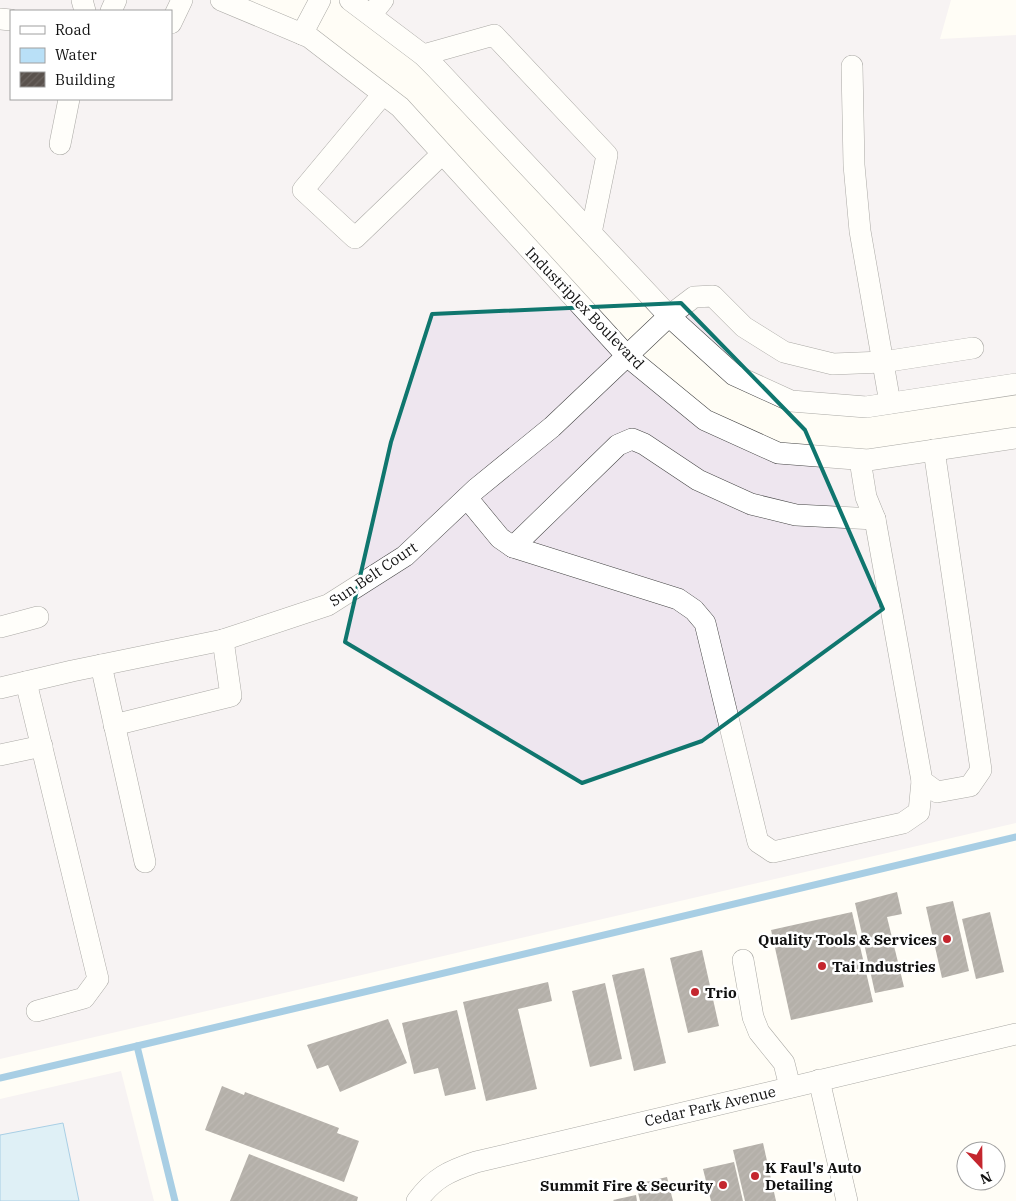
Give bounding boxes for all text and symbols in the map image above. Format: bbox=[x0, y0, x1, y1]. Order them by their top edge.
legend bbox=[10, 10, 172, 100]
text: Road bbox=[55, 20, 91, 39]
text: Water bbox=[55, 45, 97, 64]
text: Building bbox=[55, 70, 115, 89]
street label: Industriplex Boulevard bbox=[522, 243, 648, 373]
street label: Sun Belt Court bbox=[325, 538, 421, 610]
place label: Quality Tools & Services bbox=[758, 930, 937, 949]
marker: Quality Tools & Services bbox=[941, 933, 953, 945]
place label: Tai Industries bbox=[832, 957, 936, 976]
marker: Tai Industries bbox=[816, 960, 828, 972]
place label: Trio bbox=[705, 983, 737, 1002]
marker: Trio bbox=[689, 986, 701, 998]
street label: Cedar Park Avenue bbox=[642, 1082, 778, 1130]
north arrow bbox=[956, 1141, 1006, 1191]
place label: K Faul's Auto Detailing bbox=[765, 1158, 862, 1194]
text: N bbox=[977, 1168, 994, 1188]
marker: K Faul's Auto Detailing bbox=[749, 1170, 761, 1182]
place label: Summit Fire & Security bbox=[540, 1176, 713, 1195]
marker: Summit Fire & Security bbox=[717, 1179, 729, 1191]

